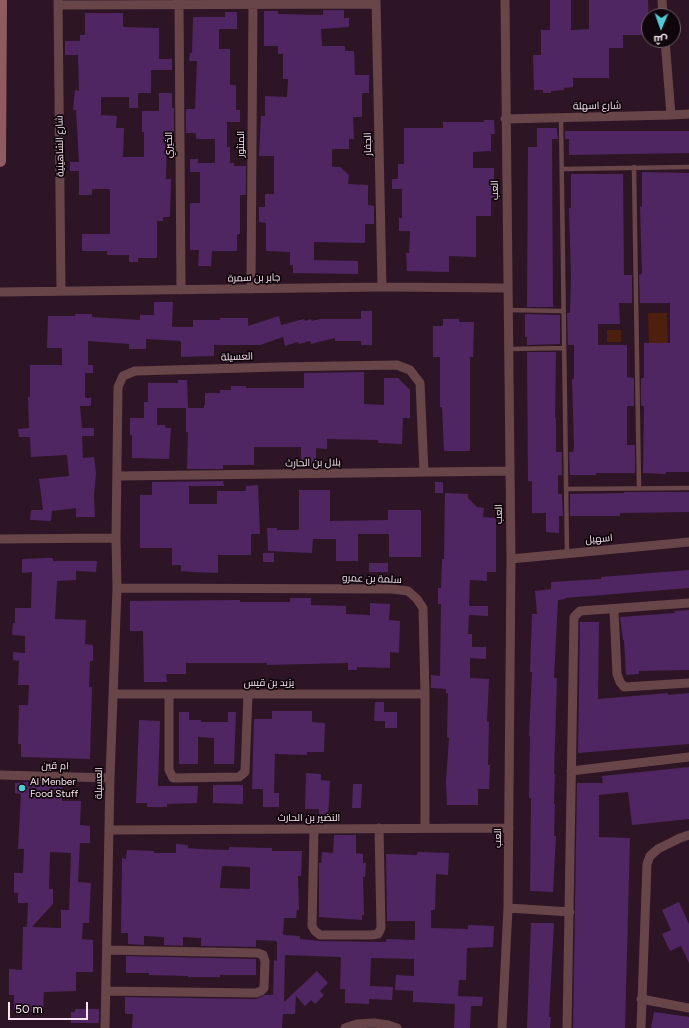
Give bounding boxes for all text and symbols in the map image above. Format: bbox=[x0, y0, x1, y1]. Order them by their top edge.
north arrow bbox=[641, 8, 681, 48]
text: ش bbox=[653, 33, 668, 46]
street label: شارع اسهلة bbox=[573, 100, 621, 112]
street label: شارع الشاهينية bbox=[53, 115, 67, 177]
street label: المنثور bbox=[235, 131, 247, 157]
street label: الخيري bbox=[163, 132, 175, 158]
street label: الجفار bbox=[362, 132, 374, 156]
street label: العب bbox=[489, 180, 501, 200]
street label: جابر بن سمرة bbox=[228, 272, 280, 284]
street label: العسيلة bbox=[221, 350, 253, 364]
street label: بلال بن الحارث bbox=[285, 457, 341, 469]
street label: العب bbox=[493, 504, 505, 524]
street label: اسهيل bbox=[585, 532, 613, 546]
street label: سلمة بن عمرو bbox=[342, 572, 402, 586]
street label: يزيد بن قيس bbox=[244, 677, 294, 689]
street label: ام قين bbox=[41, 760, 69, 772]
street label: العسيلة bbox=[93, 767, 105, 799]
place label: Al Menber Food Stuff bbox=[30, 776, 78, 800]
marker: Al Menber Food Stuff bbox=[17, 783, 27, 793]
street label: النضير بن الحارث bbox=[278, 812, 340, 824]
street label: العب bbox=[492, 828, 504, 848]
scale bar bbox=[10, 994, 90, 1020]
text: 50 m bbox=[15, 1002, 43, 1016]

